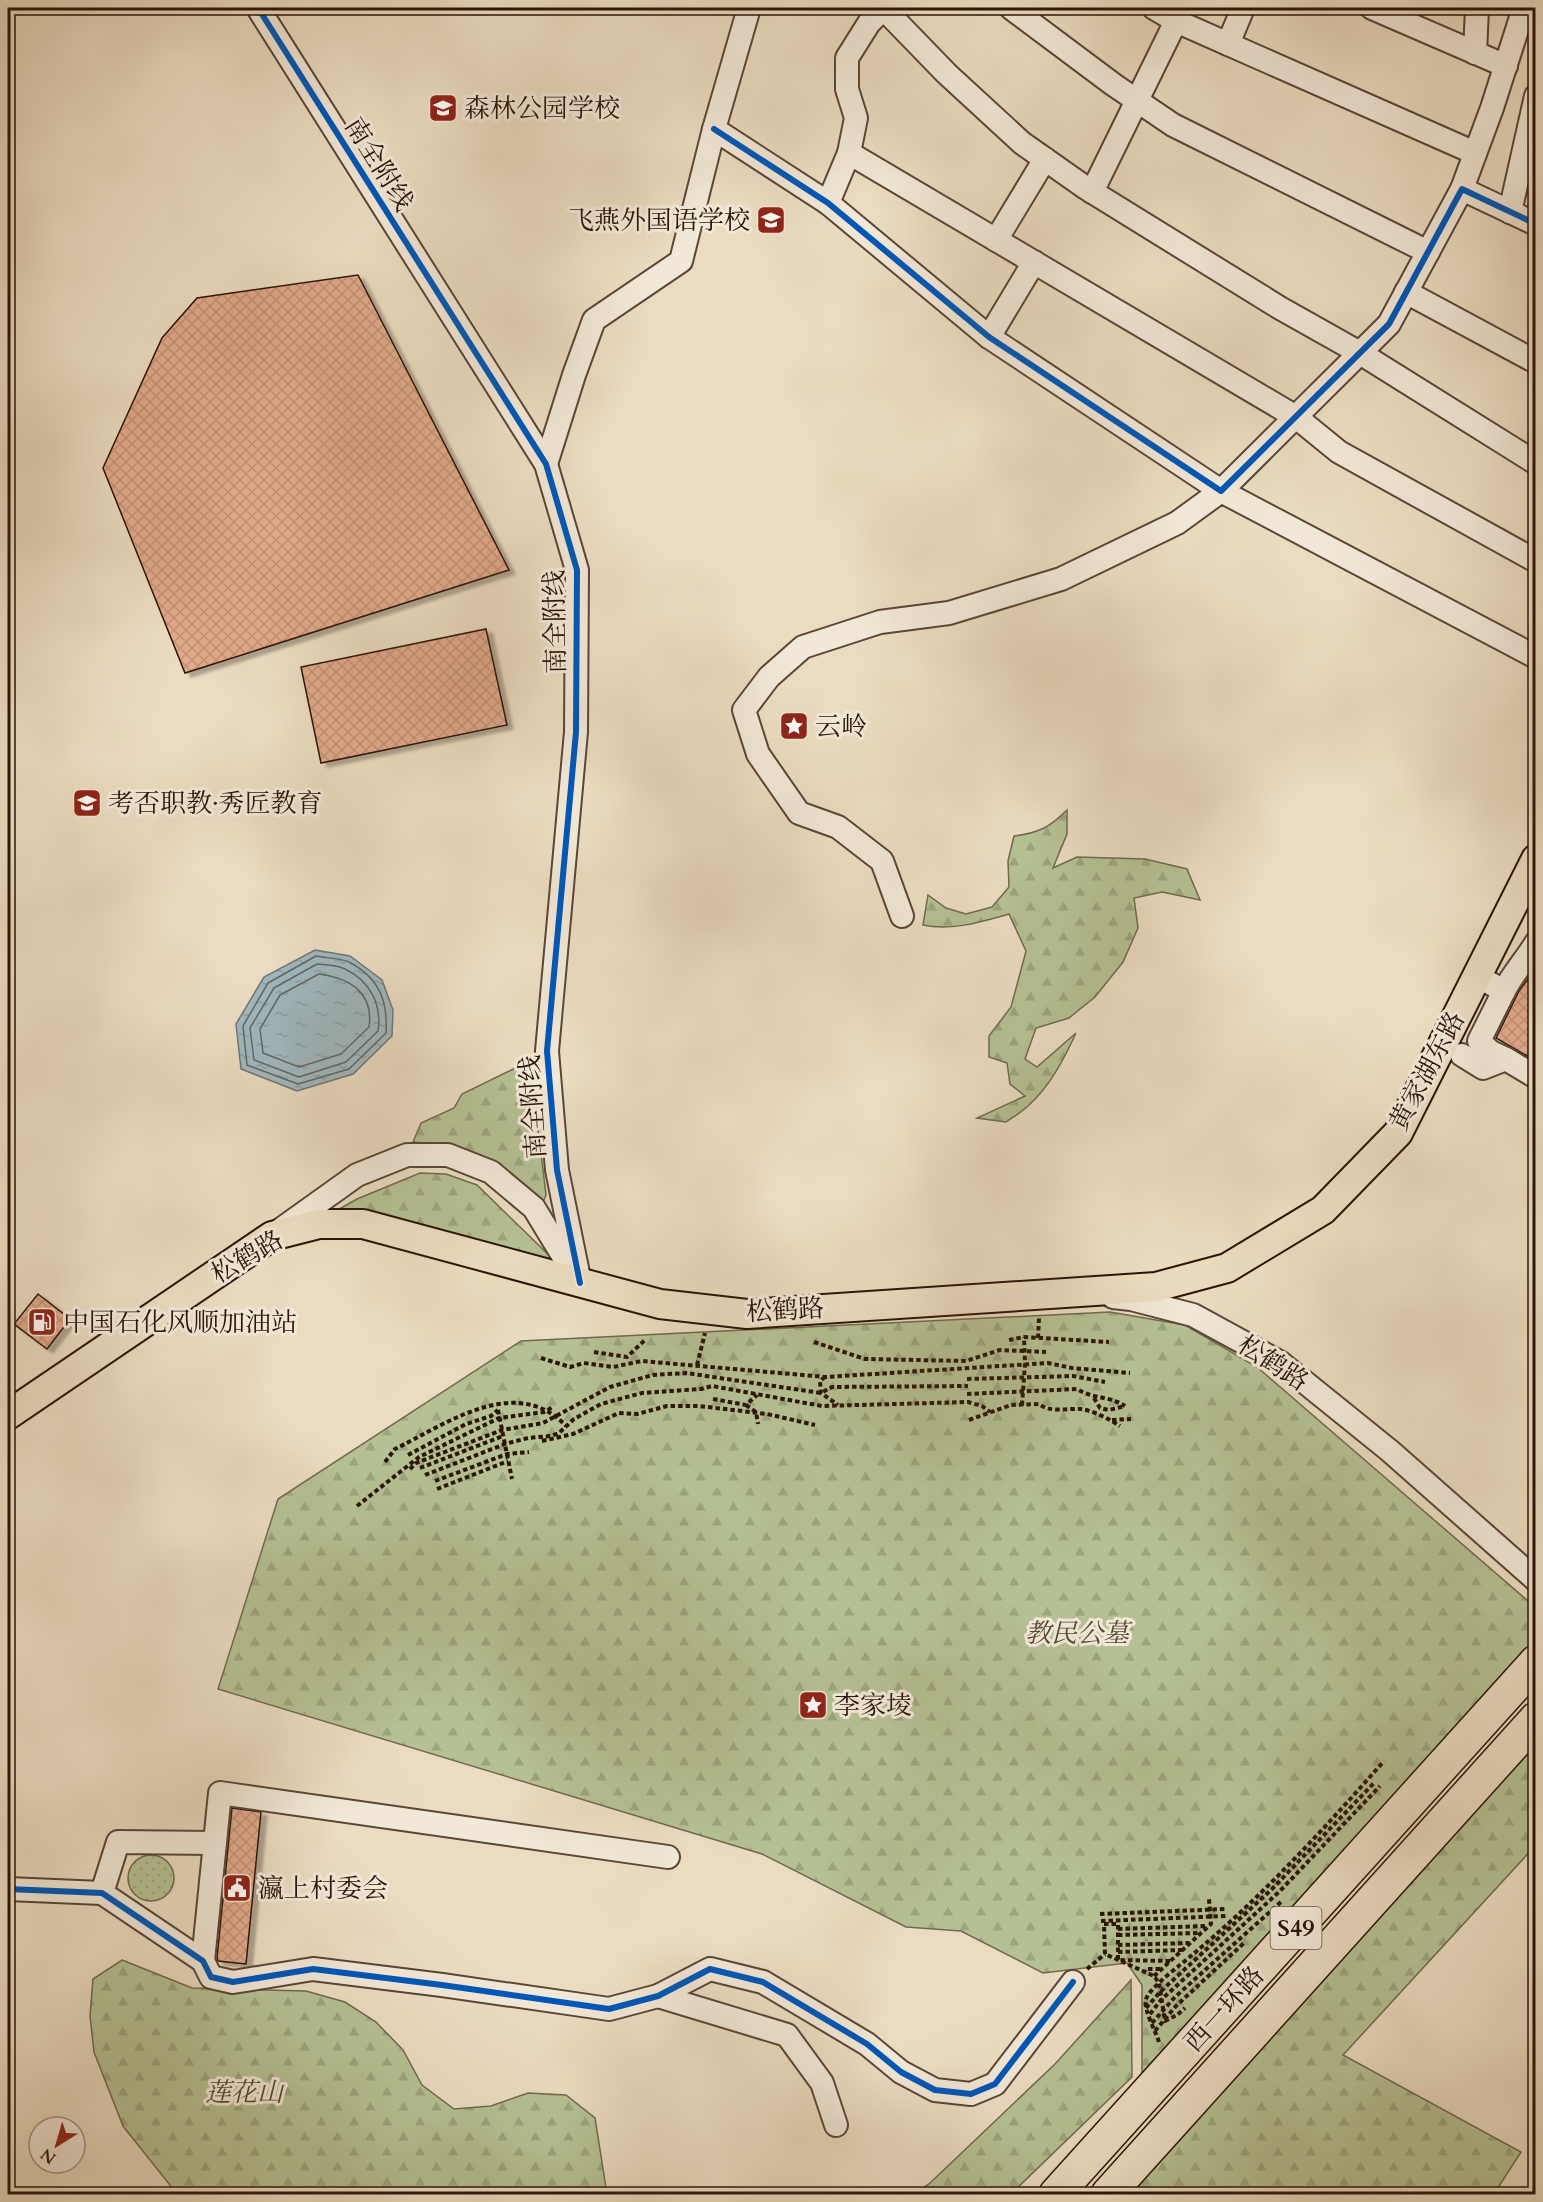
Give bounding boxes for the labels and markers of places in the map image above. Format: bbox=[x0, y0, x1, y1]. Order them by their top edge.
place label: 森林公园学校 bbox=[464, 91, 620, 126]
school or university icon: 森林公园学校 bbox=[427, 92, 459, 124]
place label: 飞燕外国语学校 bbox=[568, 203, 750, 238]
school or university icon: 飞燕外国语学校 bbox=[755, 204, 787, 236]
place label: 云岭 bbox=[815, 709, 867, 744]
place icon: 云岭 bbox=[778, 710, 810, 742]
place label: 考否职教·秀匠教育 bbox=[108, 786, 323, 821]
school or university icon: 考否职教·秀匠教育 bbox=[71, 787, 103, 819]
place label: 中国石化风顺加油站 bbox=[63, 1305, 297, 1340]
fuel station icon: 中国石化风顺加油站 bbox=[26, 1306, 58, 1338]
place label: 李家堎 bbox=[834, 1688, 912, 1723]
place icon: 李家堎 bbox=[797, 1689, 829, 1721]
place label: 瀛上村委会 bbox=[258, 1871, 388, 1906]
public building icon: 瀛上村委会 bbox=[221, 1872, 253, 1904]

